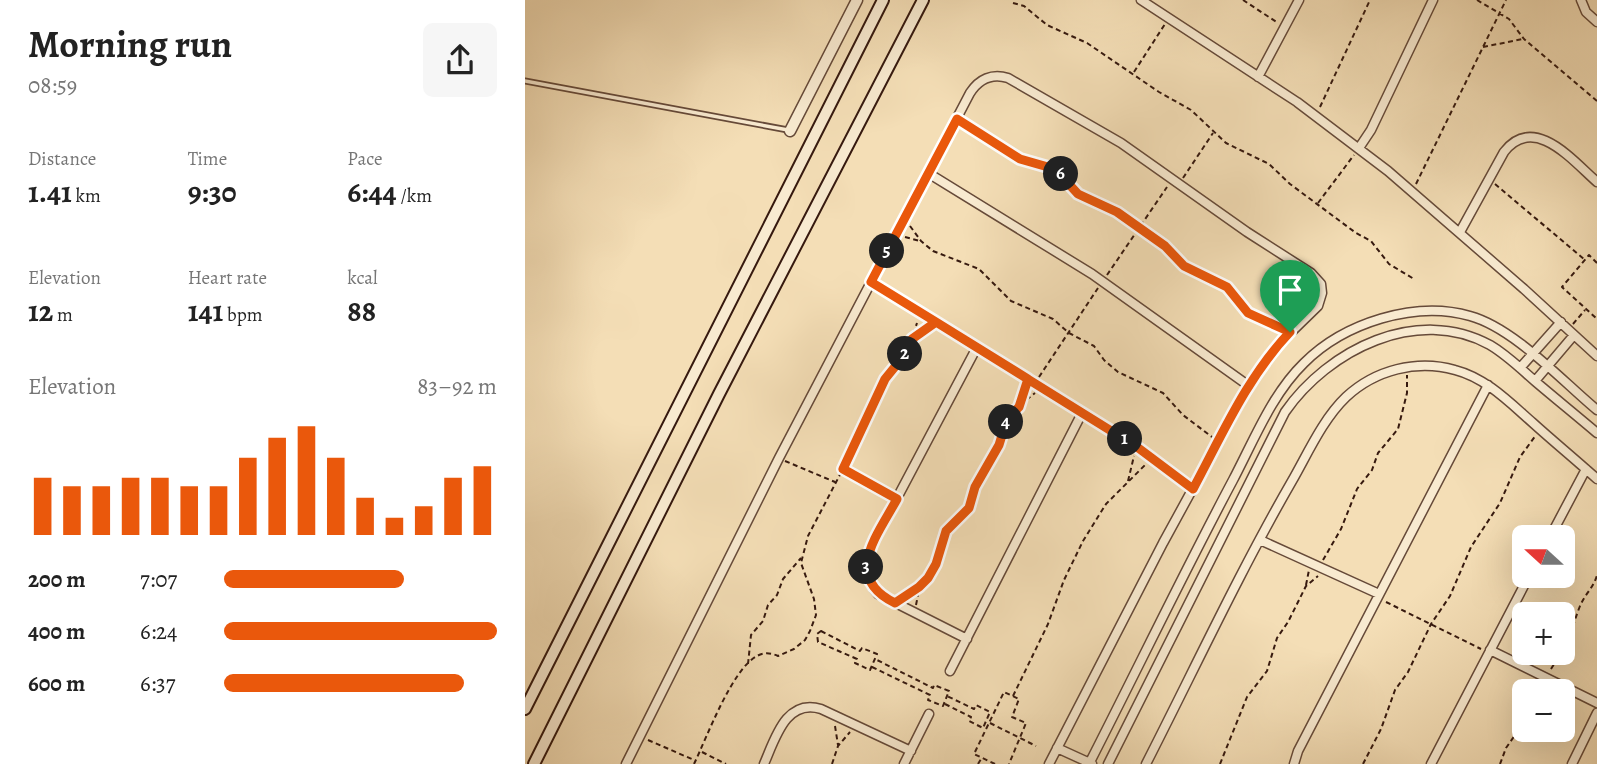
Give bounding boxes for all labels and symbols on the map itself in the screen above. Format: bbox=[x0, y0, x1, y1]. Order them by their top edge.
pin: 6 bbox=[1043, 156, 1079, 192]
pin: 5 bbox=[869, 233, 905, 268]
pin bbox=[1260, 260, 1320, 332]
pin: 2 bbox=[887, 336, 923, 372]
pin: 4 bbox=[988, 404, 1023, 440]
pin: 1 bbox=[1107, 422, 1143, 457]
north arrow bbox=[1512, 525, 1575, 588]
pin: 3 bbox=[849, 550, 883, 584]

